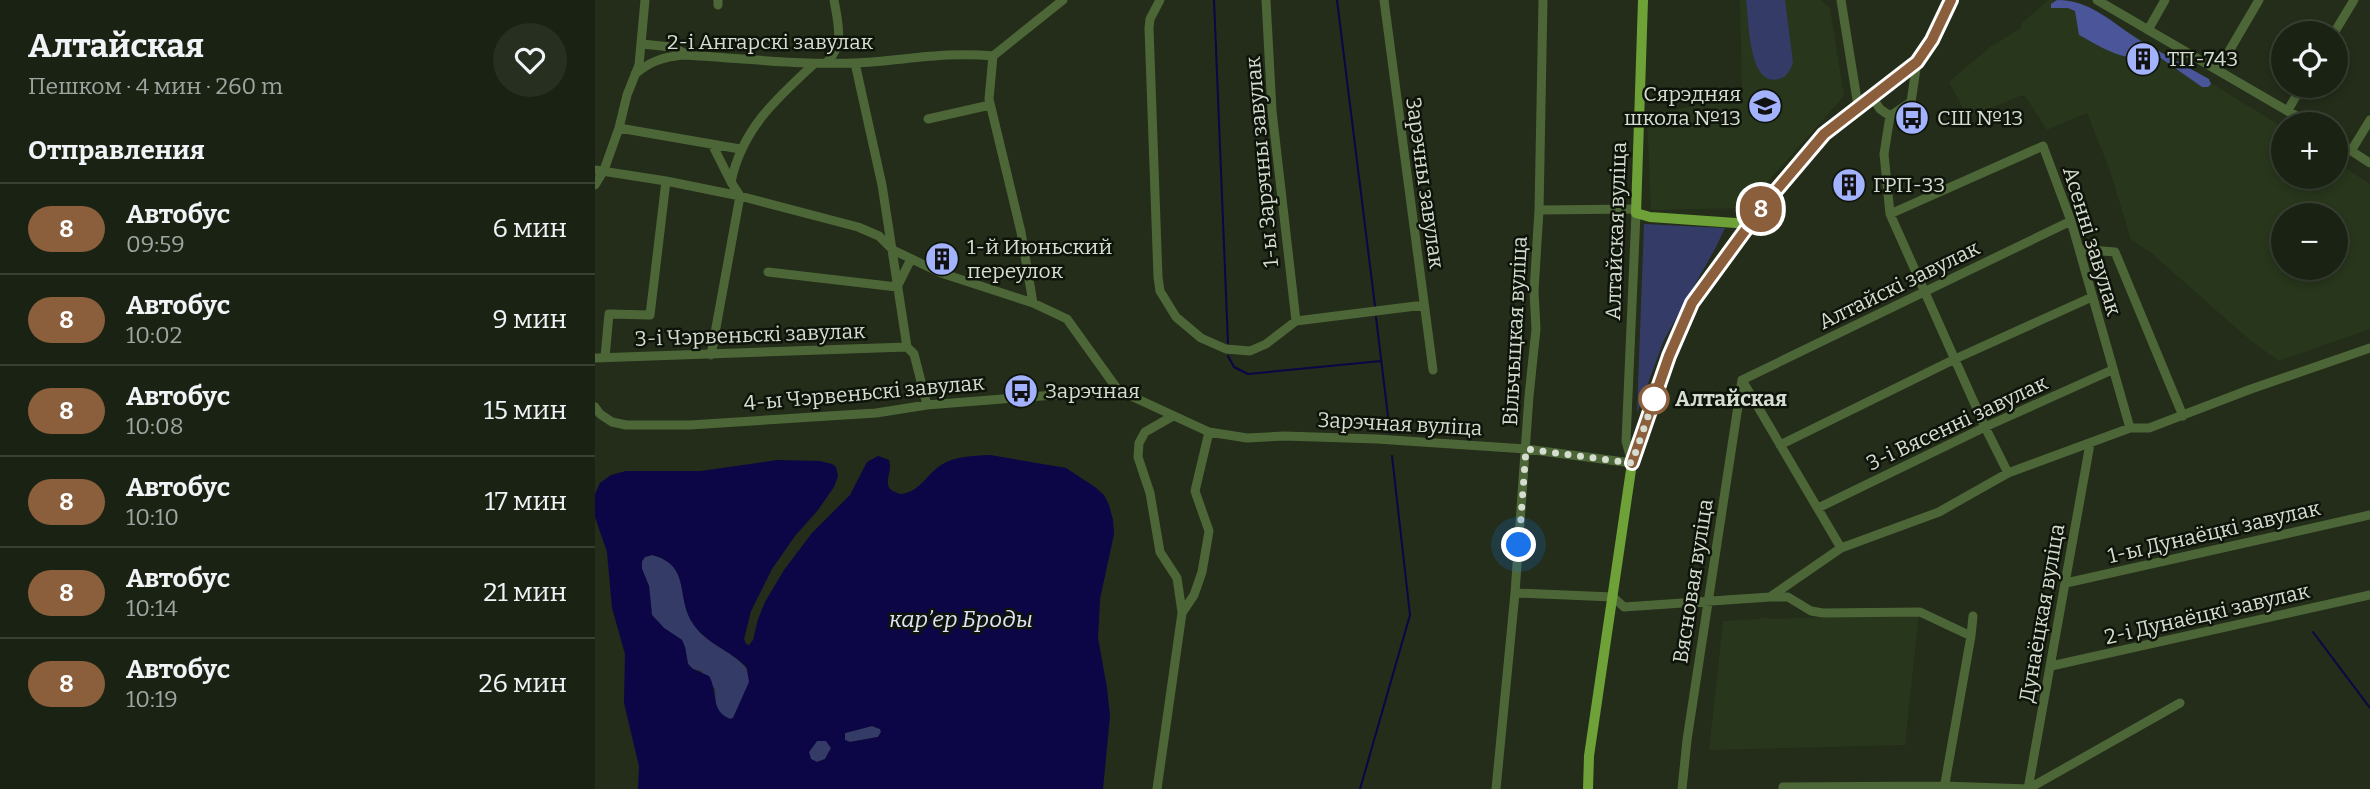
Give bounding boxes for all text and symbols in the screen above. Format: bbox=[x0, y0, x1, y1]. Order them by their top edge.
map controls bbox=[2271, 21, 2348, 280]
button: locate bbox=[2271, 21, 2348, 98]
button: heart bbox=[493, 23, 567, 97]
text: Алтайская bbox=[28, 26, 204, 66]
street label: 2-і Ангарскі завулак bbox=[667, 29, 874, 55]
building icon: ТП-743 bbox=[2124, 40, 2162, 78]
place label: ТП-743 bbox=[2167, 46, 2238, 72]
street label: 1-ы Зарэчны завулак bbox=[1240, 55, 1284, 269]
text: Пешком · 4 мин · 260 m bbox=[28, 72, 283, 100]
place label: Сярэдняя школа №13 bbox=[1624, 81, 1741, 131]
school or university icon: Сярэдняя школа №13 bbox=[1746, 87, 1784, 125]
street label: Зарэчны завулак bbox=[1400, 96, 1450, 271]
bus stop icon: СШ №13 bbox=[1893, 99, 1931, 137]
place label: СШ №13 bbox=[1937, 105, 2023, 131]
button: + bbox=[2271, 112, 2348, 189]
text: Отправления bbox=[28, 135, 205, 166]
street label: Алтайская вуліца bbox=[1600, 141, 1632, 321]
street label: Асенні завулак bbox=[2057, 163, 2127, 319]
building icon: ГРП-33 bbox=[1830, 166, 1868, 204]
place label: ГРП-33 bbox=[1873, 172, 1945, 198]
line badge: 8 bbox=[1738, 186, 1784, 232]
text: 8 bbox=[1754, 195, 1768, 223]
text: Автобус bbox=[126, 199, 230, 230]
button: − bbox=[2271, 203, 2348, 280]
text: 6 мин bbox=[493, 213, 567, 244]
text: 8 bbox=[59, 215, 74, 243]
text: 09:59 bbox=[126, 230, 185, 258]
place label: 1-й Июньский переулок bbox=[967, 234, 1112, 284]
street label: Алтайскі завулак bbox=[1814, 234, 1984, 335]
street label: Вільчыцкая вуліца bbox=[1497, 235, 1533, 426]
building icon: 1-й Июньский переулок bbox=[923, 240, 961, 278]
text: Автобус bbox=[126, 290, 230, 321]
text: 9 мин bbox=[493, 304, 567, 335]
text: 8 bbox=[59, 306, 74, 334]
street label: 3-і Чэрвеньскі завулак bbox=[634, 318, 866, 352]
text: 10:02 bbox=[126, 321, 182, 349]
street label: 4-ы Чэрвеньскі завулак bbox=[743, 369, 986, 416]
street label: 3-і Вясенні завулак bbox=[1862, 369, 2052, 476]
bus stop icon: Зарэчная bbox=[1002, 372, 1040, 410]
place label: Зарэчная bbox=[1045, 378, 1140, 404]
text: Автобус bbox=[126, 381, 230, 412]
marker: Алтайская bbox=[1639, 384, 1669, 414]
place label: Алтайская bbox=[1675, 386, 1787, 412]
text: 15 мин bbox=[483, 395, 567, 426]
text: 8 bbox=[59, 397, 74, 425]
street label: Зарэчная вуліца bbox=[1317, 407, 1483, 441]
text: 10:08 bbox=[126, 412, 184, 440]
text: Автобус bbox=[126, 472, 230, 503]
text: 17 мин bbox=[485, 486, 567, 517]
text: 8 bbox=[59, 488, 74, 516]
street label: 1-ы Дунаёцкі завулак bbox=[2105, 495, 2323, 569]
street label: Вясновая вуліца bbox=[1667, 496, 1719, 665]
text: 10:10 bbox=[126, 503, 179, 531]
street label: Дунаёцкая вуліца bbox=[2014, 521, 2071, 704]
your location bbox=[1501, 527, 1536, 562]
text: Автобус bbox=[126, 563, 230, 594]
text: 21 мин bbox=[483, 577, 567, 608]
street label: 2-і Дунаёцкі завулак bbox=[2102, 578, 2313, 650]
text: 8 bbox=[59, 579, 74, 607]
text: 10:14 bbox=[126, 594, 178, 622]
water label: карʼер Броды bbox=[889, 605, 1033, 633]
text: Автобус bbox=[126, 654, 230, 685]
text: 26 мин bbox=[478, 668, 567, 699]
text: 8 bbox=[59, 670, 74, 698]
text: 10:19 bbox=[126, 685, 178, 713]

